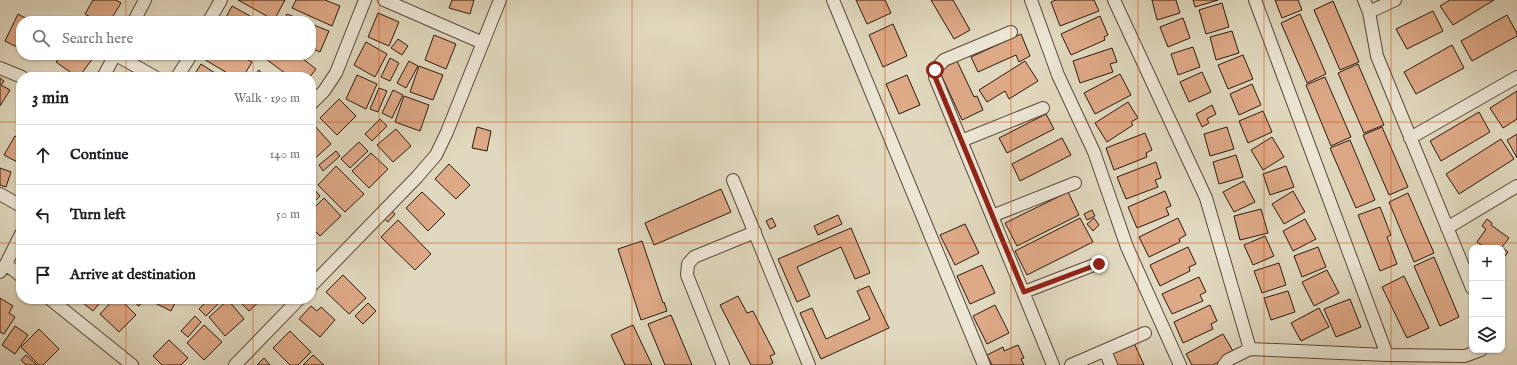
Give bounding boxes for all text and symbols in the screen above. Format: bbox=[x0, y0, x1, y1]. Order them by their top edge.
search box bbox=[16, 16, 316, 60]
icon: search bbox=[30, 27, 52, 49]
text: Search here bbox=[62, 29, 133, 48]
route start bbox=[926, 61, 944, 79]
text: 3 min bbox=[32, 88, 69, 109]
text: Walk · 190 m bbox=[234, 90, 300, 107]
icon: ahead bbox=[32, 144, 54, 166]
text: Continue bbox=[70, 145, 128, 164]
text: 140 m bbox=[270, 146, 300, 163]
icon: left bbox=[32, 204, 54, 226]
text: Turn left bbox=[70, 205, 126, 224]
text: 50 m bbox=[276, 206, 300, 223]
map controls bbox=[1469, 245, 1505, 353]
button: + bbox=[1469, 245, 1505, 281]
route end bbox=[1090, 255, 1108, 273]
icon: arrive bbox=[32, 264, 54, 286]
text: Arrive at destination bbox=[70, 265, 196, 284]
button: − bbox=[1469, 281, 1505, 317]
button: layers bbox=[1469, 317, 1505, 353]

